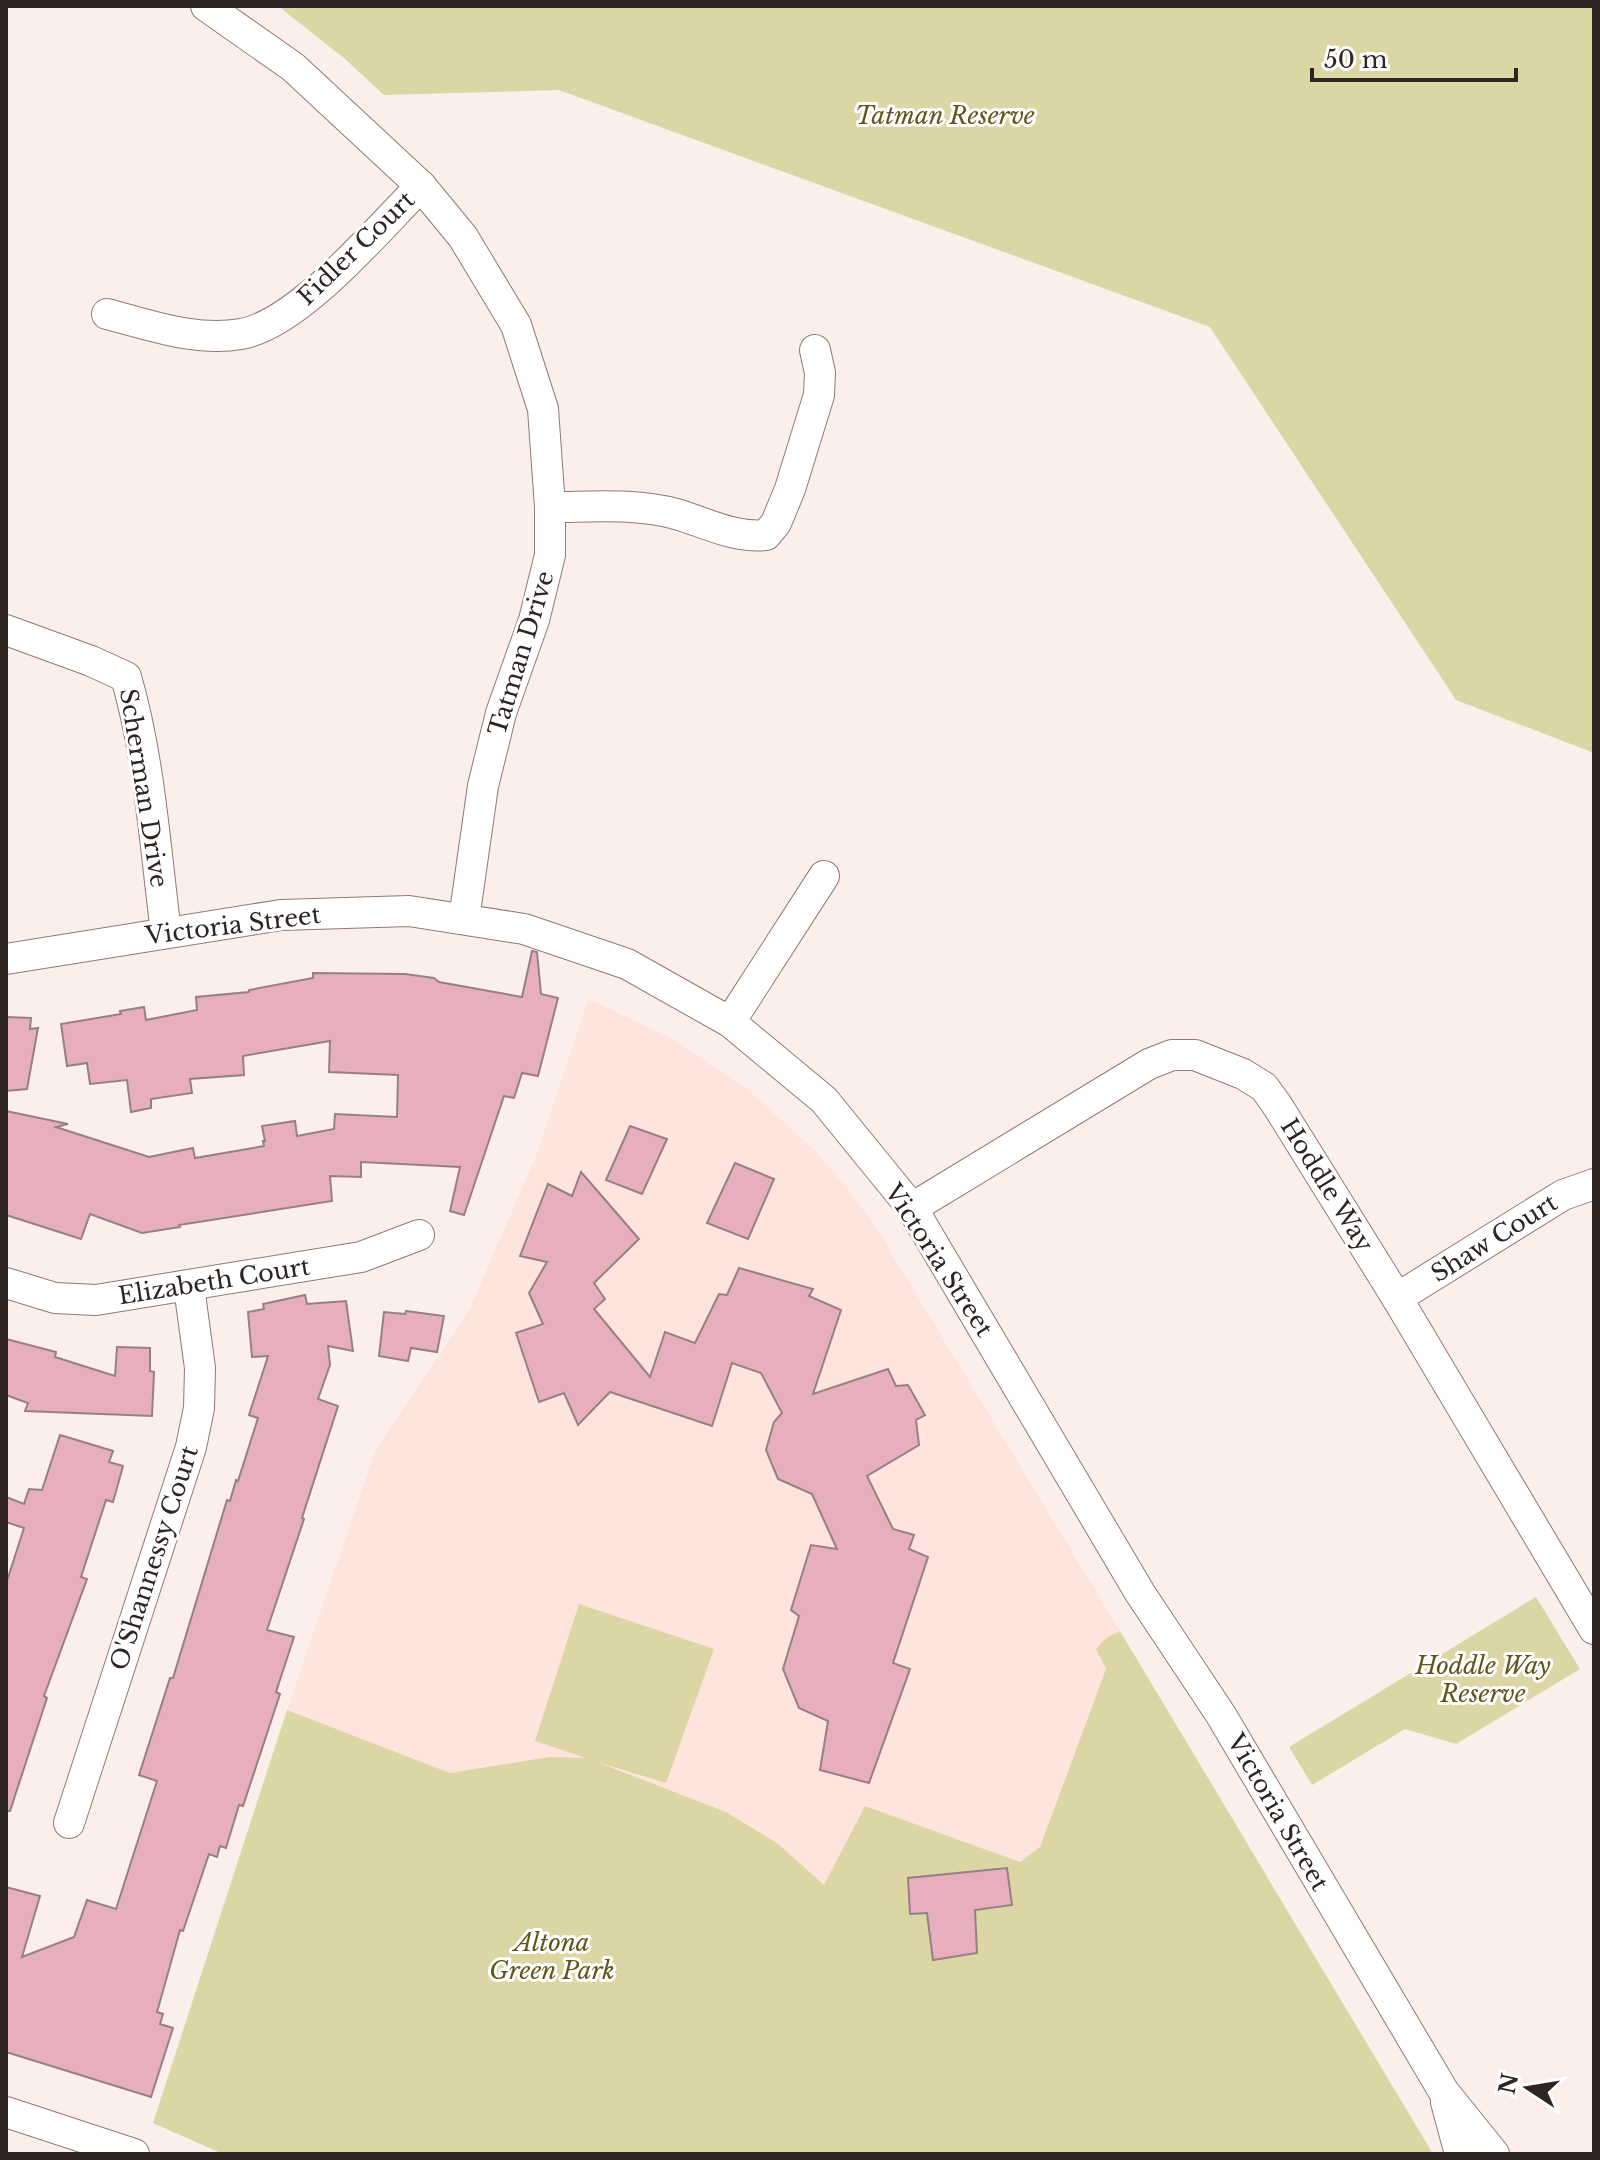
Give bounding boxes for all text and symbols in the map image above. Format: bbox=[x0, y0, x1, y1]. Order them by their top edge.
scale bar bbox=[1312, 32, 1516, 82]
text: 50 m bbox=[1324, 45, 1388, 74]
park label: Tatman Reserve bbox=[855, 101, 1035, 130]
street label: Fidler Court bbox=[292, 185, 420, 311]
street label: Tatman Drive bbox=[482, 567, 560, 739]
street label: Scherman Drive bbox=[114, 686, 174, 890]
street label: Victoria Street bbox=[143, 900, 322, 950]
street label: Hoddle Way bbox=[1275, 1113, 1380, 1257]
street label: Victoria Street bbox=[878, 1177, 999, 1342]
street label: Shaw Court bbox=[1426, 1188, 1562, 1288]
street label: Elizabeth Court bbox=[116, 1252, 312, 1310]
street label: O'Shannessy Court bbox=[104, 1442, 204, 1674]
park label: Hoddle Way Reserve bbox=[1414, 1651, 1551, 1708]
street label: Victoria Street bbox=[1221, 1728, 1335, 1896]
park label: Altona Green Park bbox=[489, 1928, 615, 1985]
north arrow bbox=[1488, 2048, 1568, 2128]
text: N bbox=[1494, 2071, 1524, 2097]

